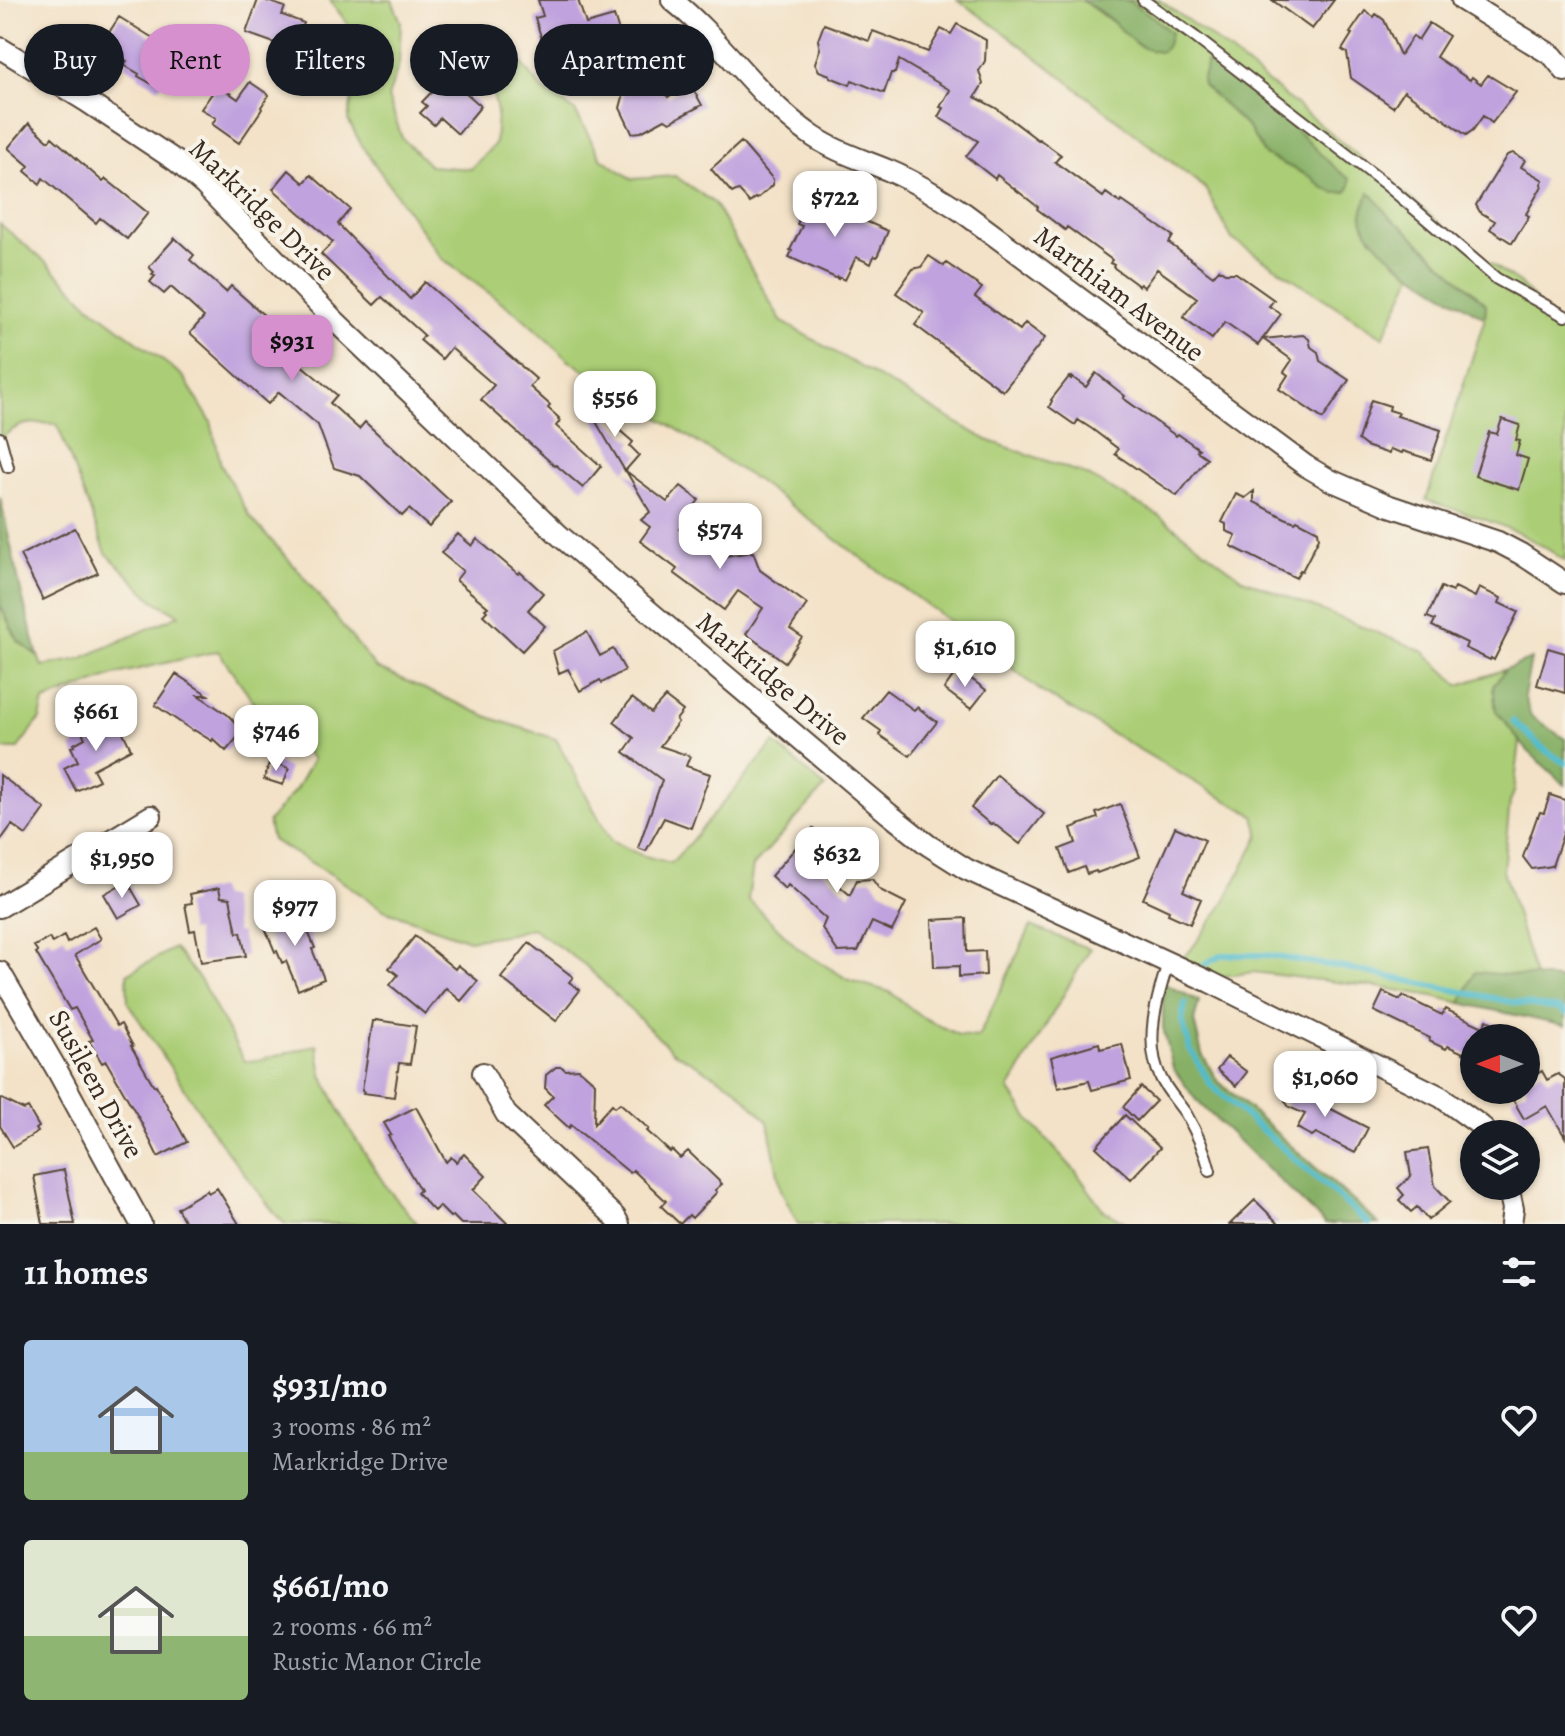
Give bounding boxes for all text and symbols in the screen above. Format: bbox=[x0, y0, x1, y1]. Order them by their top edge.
chip: Buy bbox=[24, 24, 124, 96]
chip: Rent bbox=[140, 24, 250, 96]
chip: Filters bbox=[266, 24, 394, 96]
chip: New bbox=[410, 24, 518, 96]
chip: Apartment bbox=[534, 24, 714, 96]
street label: Markridge Drive bbox=[181, 130, 343, 290]
pin: $722 bbox=[788, 171, 882, 239]
text: $722 bbox=[811, 179, 859, 214]
street label: Marthiam Avenue bbox=[1026, 217, 1212, 371]
pin: $931 bbox=[245, 315, 339, 383]
text: $931 bbox=[270, 323, 314, 358]
pin: $556 bbox=[568, 371, 662, 439]
text: $556 bbox=[592, 379, 638, 414]
pin: $574 bbox=[673, 503, 767, 571]
text: $574 bbox=[697, 511, 743, 546]
street label: Markridge Drive bbox=[688, 603, 858, 755]
pin: $1,610 bbox=[900, 621, 1030, 689]
text: $1,610 bbox=[934, 629, 996, 664]
pin: $661 bbox=[49, 685, 143, 753]
text: $661 bbox=[73, 693, 119, 728]
pin: $746 bbox=[229, 705, 323, 773]
text: $746 bbox=[252, 713, 300, 748]
pin: $632 bbox=[790, 827, 884, 895]
pin: $1,950 bbox=[57, 832, 187, 900]
text: $632 bbox=[813, 835, 861, 870]
text: $1,950 bbox=[90, 840, 154, 875]
pin: $977 bbox=[248, 880, 342, 948]
text: $977 bbox=[272, 888, 318, 923]
street label: Susileen Drive bbox=[39, 1003, 153, 1165]
north arrow bbox=[1460, 1024, 1540, 1104]
map controls bbox=[1460, 1024, 1540, 1200]
pin: $1,060 bbox=[1260, 1051, 1390, 1119]
text: $1,060 bbox=[1292, 1059, 1358, 1094]
button: layers bbox=[1460, 1120, 1540, 1200]
text: 11 homes bbox=[24, 1249, 148, 1296]
icon: filters bbox=[1497, 1250, 1541, 1294]
text: $931/mo bbox=[272, 1362, 388, 1409]
icon: home bbox=[88, 1372, 184, 1468]
icon: heart bbox=[1497, 1398, 1541, 1442]
text: 3 rooms · 86 m² bbox=[272, 1409, 431, 1444]
text: Markridge Drive bbox=[272, 1444, 448, 1479]
text: $661/mo bbox=[272, 1562, 389, 1609]
icon: home bbox=[88, 1572, 184, 1668]
icon: heart bbox=[1497, 1598, 1541, 1642]
text: 2 rooms · 66 m² bbox=[272, 1609, 432, 1644]
text: Rustic Manor Circle bbox=[272, 1644, 482, 1679]

